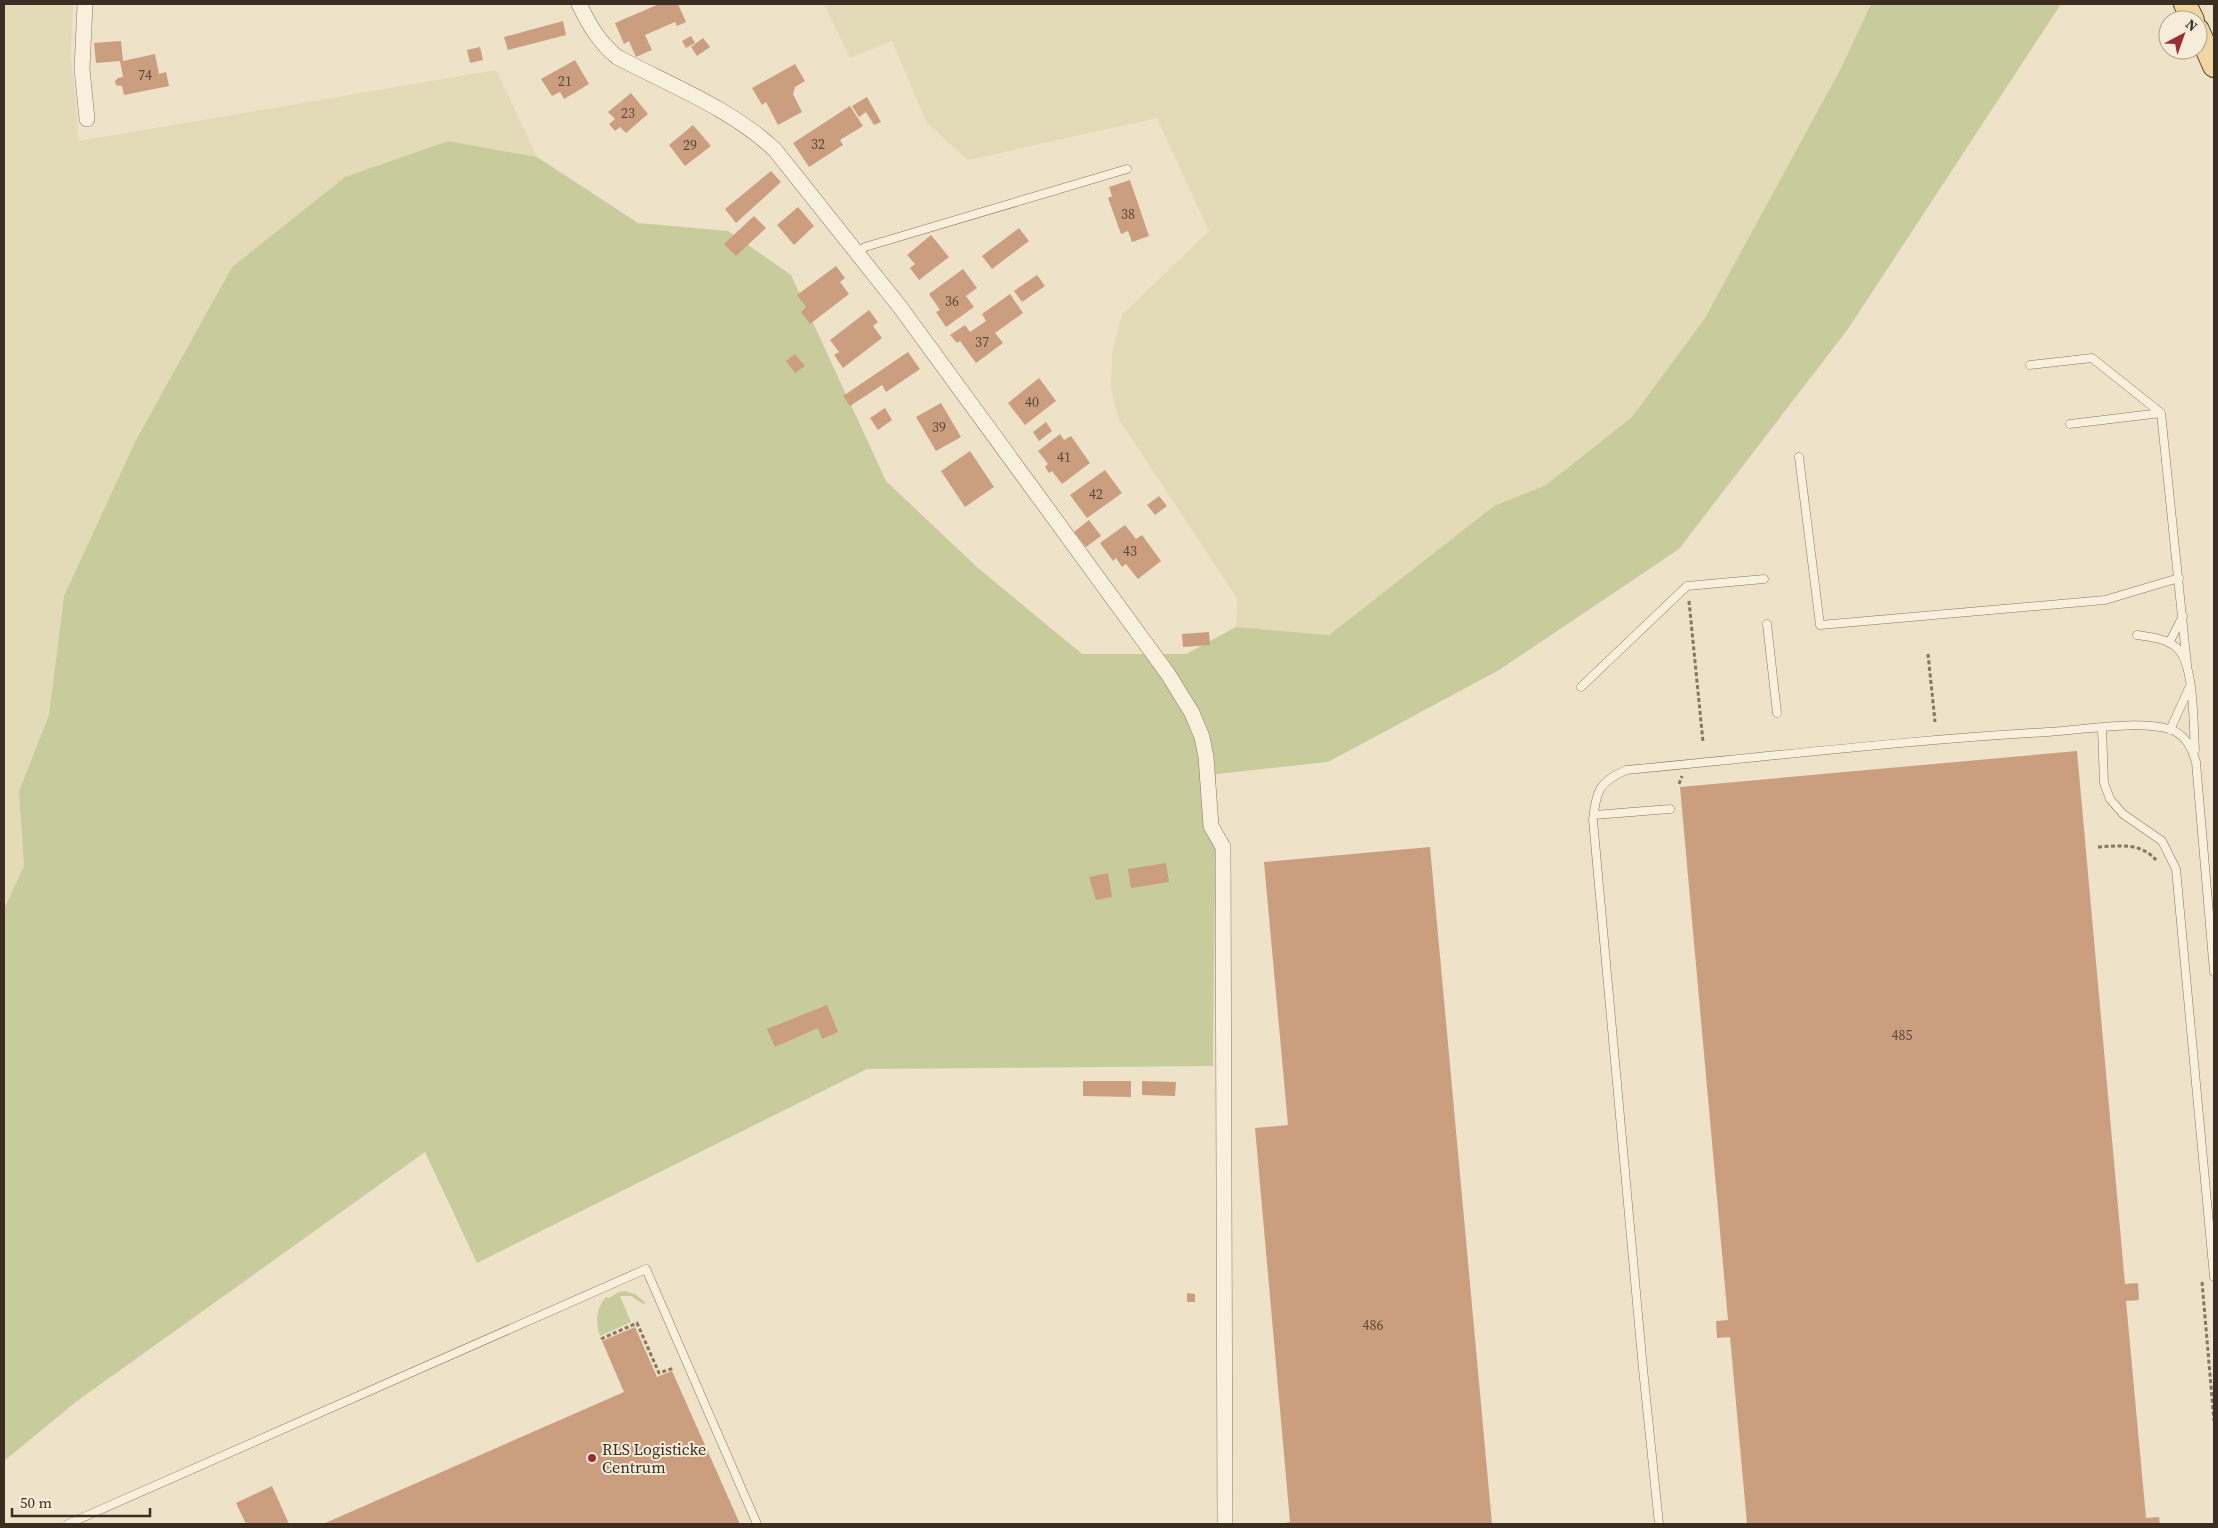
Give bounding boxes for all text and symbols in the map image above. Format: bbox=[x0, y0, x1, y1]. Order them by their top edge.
north arrow bbox=[2158, 10, 2208, 60]
text: N bbox=[2181, 14, 2202, 36]
house number: 74 bbox=[138, 65, 152, 85]
house number: 21 bbox=[558, 71, 572, 91]
house number: 23 bbox=[621, 103, 635, 123]
house number: 32 bbox=[811, 134, 825, 154]
house number: 29 bbox=[683, 135, 697, 155]
house number: 38 bbox=[1121, 204, 1135, 224]
house number: 36 bbox=[945, 291, 959, 311]
house number: 37 bbox=[975, 332, 989, 352]
house number: 40 bbox=[1025, 392, 1039, 412]
house number: 39 bbox=[932, 417, 946, 437]
house number: 41 bbox=[1057, 447, 1071, 467]
house number: 42 bbox=[1089, 484, 1103, 504]
house number: 43 bbox=[1123, 541, 1137, 561]
house number: 485 bbox=[1892, 1025, 1913, 1045]
house number: 486 bbox=[1363, 1315, 1384, 1335]
place label: RLS Logisticke Centrum bbox=[602, 1438, 706, 1478]
marker: RLS Logisticke Centrum bbox=[586, 1452, 598, 1464]
scale bar bbox=[12, 1486, 150, 1518]
text: 50 m bbox=[20, 1492, 52, 1513]

